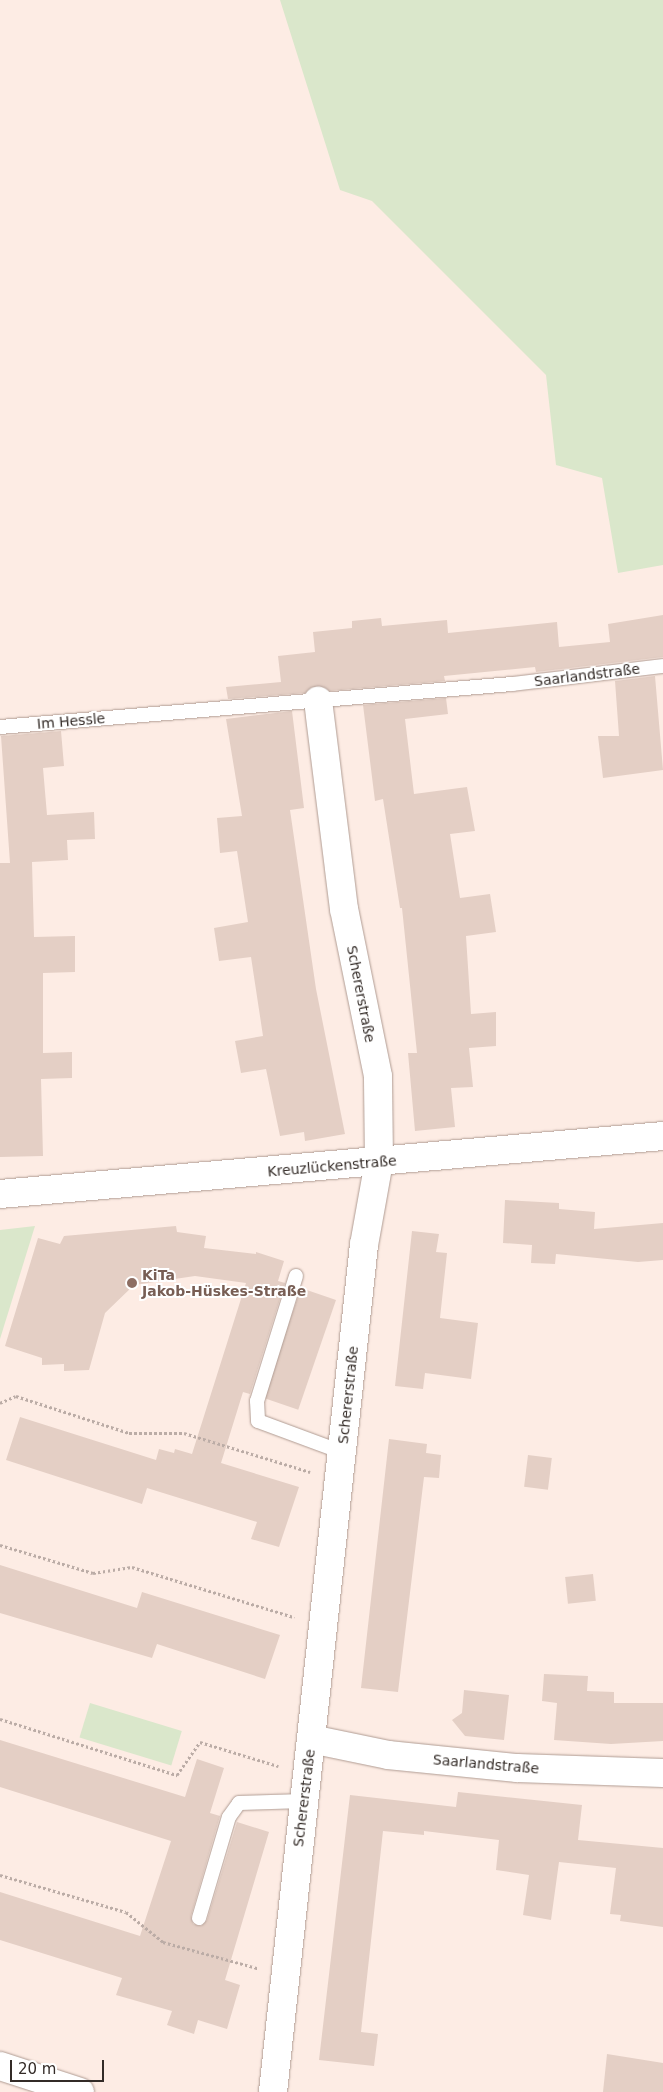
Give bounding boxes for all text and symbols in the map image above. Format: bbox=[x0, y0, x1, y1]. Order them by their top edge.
street label: Saarlandstraße bbox=[533, 660, 641, 690]
street label: Im Hessle bbox=[36, 710, 106, 732]
street label: Schererstraße bbox=[343, 944, 379, 1044]
street label: Kreuzlückenstraße bbox=[267, 1152, 397, 1180]
place label: KiTa Jakob-Hüskes-Straße bbox=[142, 1267, 306, 1300]
marker: KiTa Jakob-Hüskes-Straße bbox=[126, 1277, 138, 1289]
street label: Schererstraße bbox=[335, 1345, 361, 1445]
street label: Schererstraße bbox=[290, 1748, 318, 1848]
street label: Saarlandstraße bbox=[432, 1751, 540, 1777]
scale bar bbox=[12, 2050, 106, 2082]
text: 20 m bbox=[18, 2060, 56, 2078]

